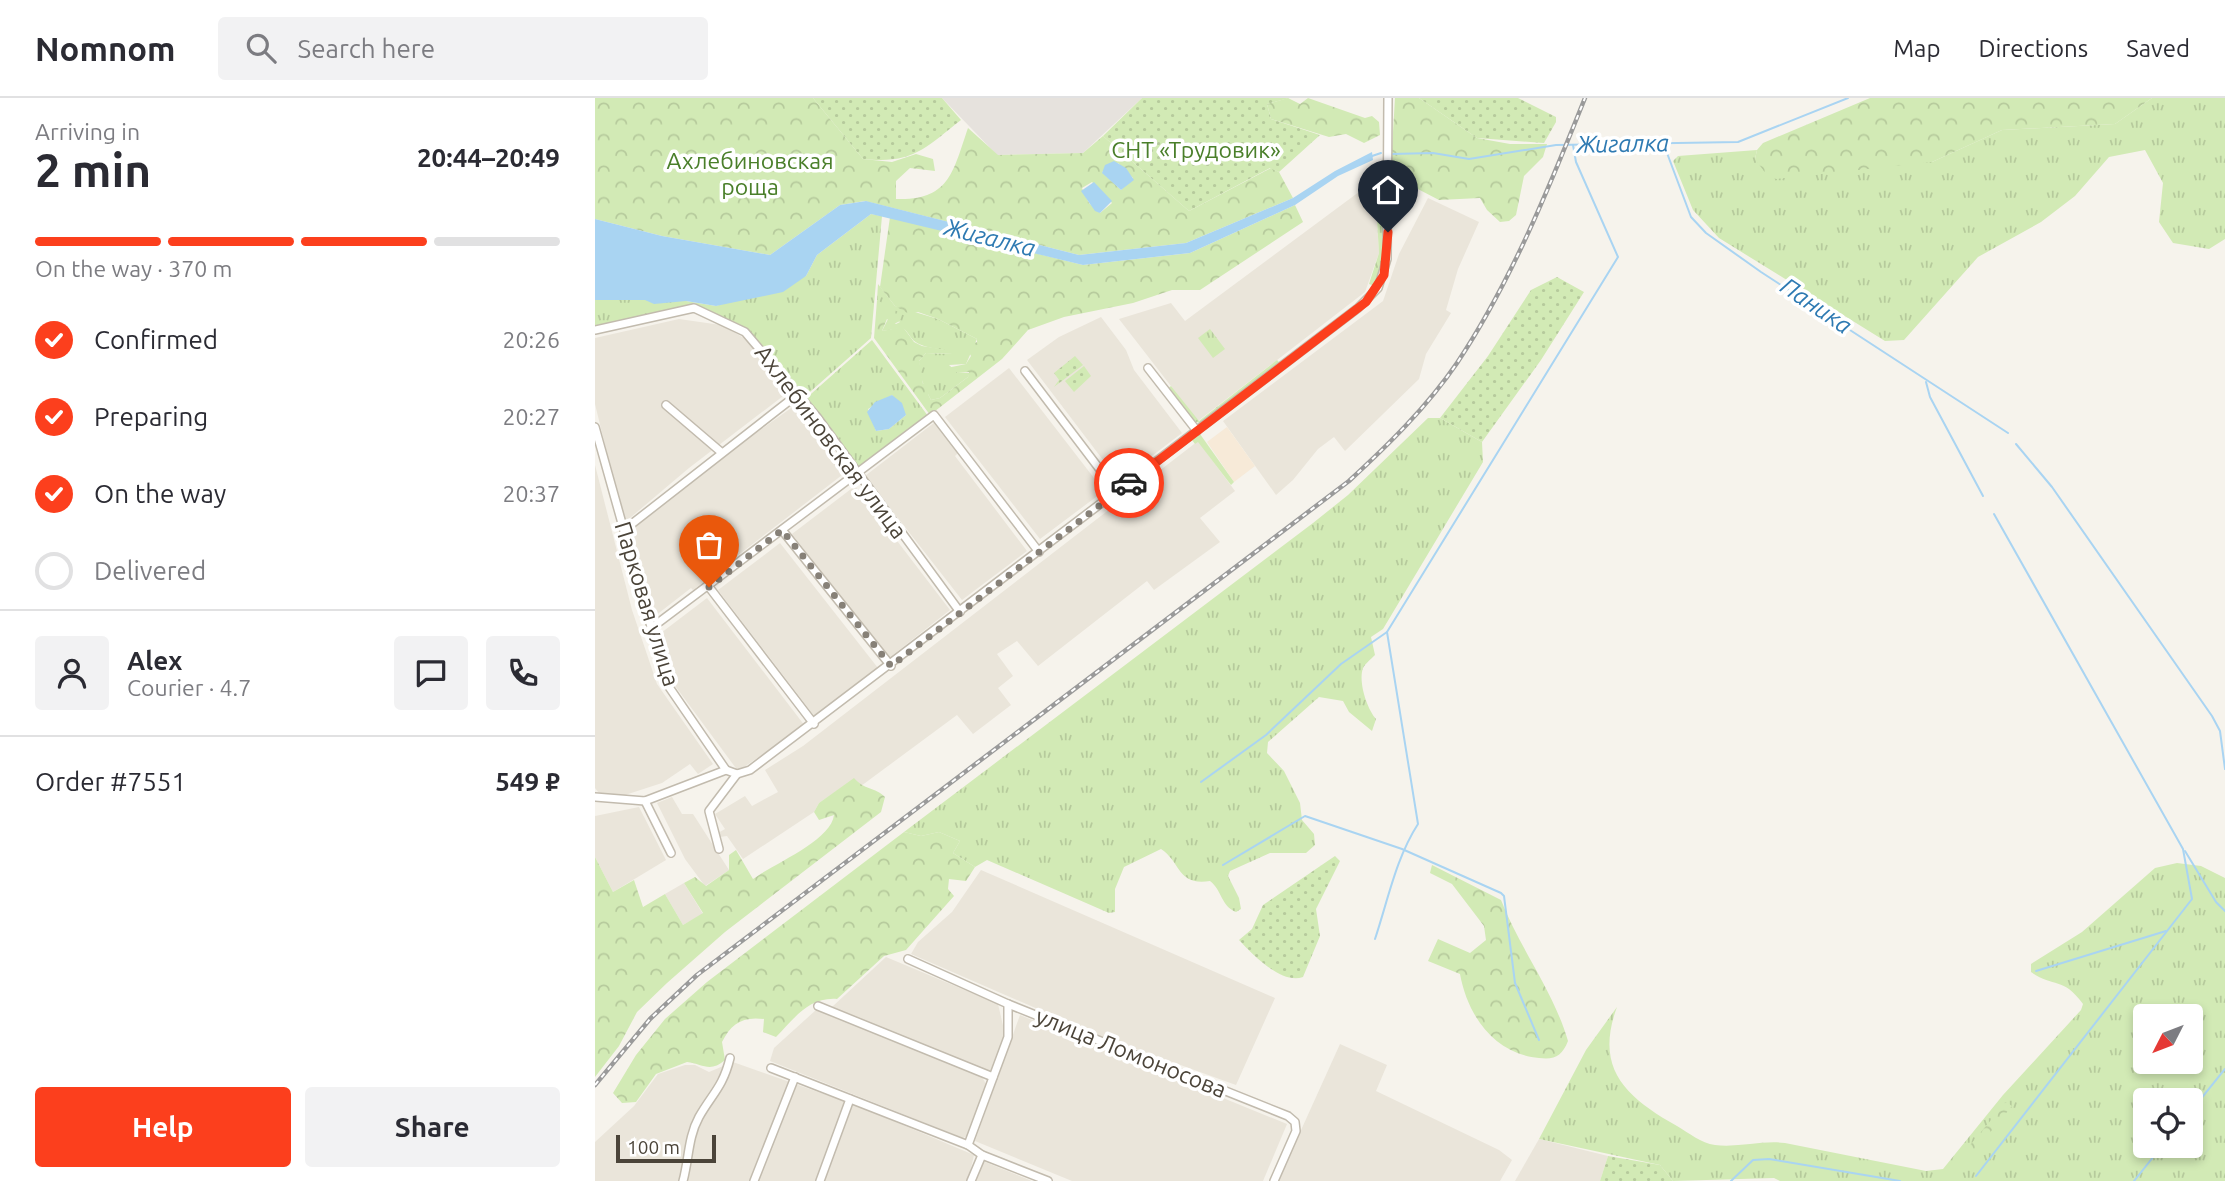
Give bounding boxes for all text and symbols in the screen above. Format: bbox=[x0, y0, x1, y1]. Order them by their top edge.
search box bbox=[218, 17, 708, 80]
icon: search bbox=[242, 29, 280, 67]
text: Nomnom bbox=[35, 30, 176, 67]
text: Search here bbox=[298, 34, 435, 63]
text: Map bbox=[1893, 35, 1940, 62]
text: Directions bbox=[1978, 35, 2088, 62]
text: Saved bbox=[2126, 35, 2190, 62]
text: Arriving in bbox=[35, 119, 140, 144]
water label: Жигалка bbox=[1575, 129, 1669, 158]
park label: СНТ «Трудовик» bbox=[1111, 137, 1281, 162]
text: 20:44–20:49 bbox=[417, 143, 560, 172]
text: 2 min bbox=[35, 144, 151, 196]
park label: Ахлебиновская роща bbox=[666, 148, 834, 199]
pin bbox=[1358, 160, 1418, 232]
icon: home bbox=[1369, 171, 1407, 209]
water label: Жигалка bbox=[940, 213, 1038, 262]
text: On the way · 370 m bbox=[35, 256, 232, 281]
water label: Паника bbox=[1776, 272, 1857, 339]
icon: check bbox=[35, 321, 73, 359]
text: Confirmed bbox=[94, 325, 218, 354]
text: 20:26 bbox=[502, 327, 560, 352]
street label: Ахлебиновская улица bbox=[751, 340, 912, 543]
icon: check bbox=[35, 398, 73, 436]
text: Preparing bbox=[94, 402, 208, 431]
text: 20:27 bbox=[502, 404, 560, 429]
courier bbox=[1094, 448, 1164, 518]
icon: car bbox=[1110, 464, 1148, 502]
icon: check bbox=[35, 475, 73, 513]
text: On the way bbox=[94, 479, 226, 508]
text: 20:37 bbox=[502, 481, 560, 506]
pin bbox=[679, 515, 739, 587]
street label: Парковая улица bbox=[611, 518, 684, 689]
icon: bag bbox=[690, 526, 728, 564]
text: Delivered bbox=[94, 556, 206, 585]
button: person bbox=[35, 636, 109, 710]
button: chat bbox=[394, 636, 468, 710]
button: phone bbox=[486, 636, 560, 710]
text: Alex bbox=[127, 646, 182, 675]
text: Courier · 4.7 bbox=[127, 675, 251, 700]
text: Order #7551 bbox=[35, 767, 186, 796]
text: 549 ₽ bbox=[495, 767, 560, 796]
street label: улица Ломоносова bbox=[1032, 1003, 1230, 1102]
north arrow bbox=[2133, 1004, 2203, 1074]
map controls bbox=[2133, 1004, 2203, 1158]
button: Help bbox=[35, 1087, 291, 1167]
button: Share bbox=[305, 1087, 560, 1167]
button: locate bbox=[2133, 1088, 2203, 1158]
scale bar bbox=[616, 1132, 716, 1164]
text: 100 m bbox=[627, 1136, 680, 1158]

